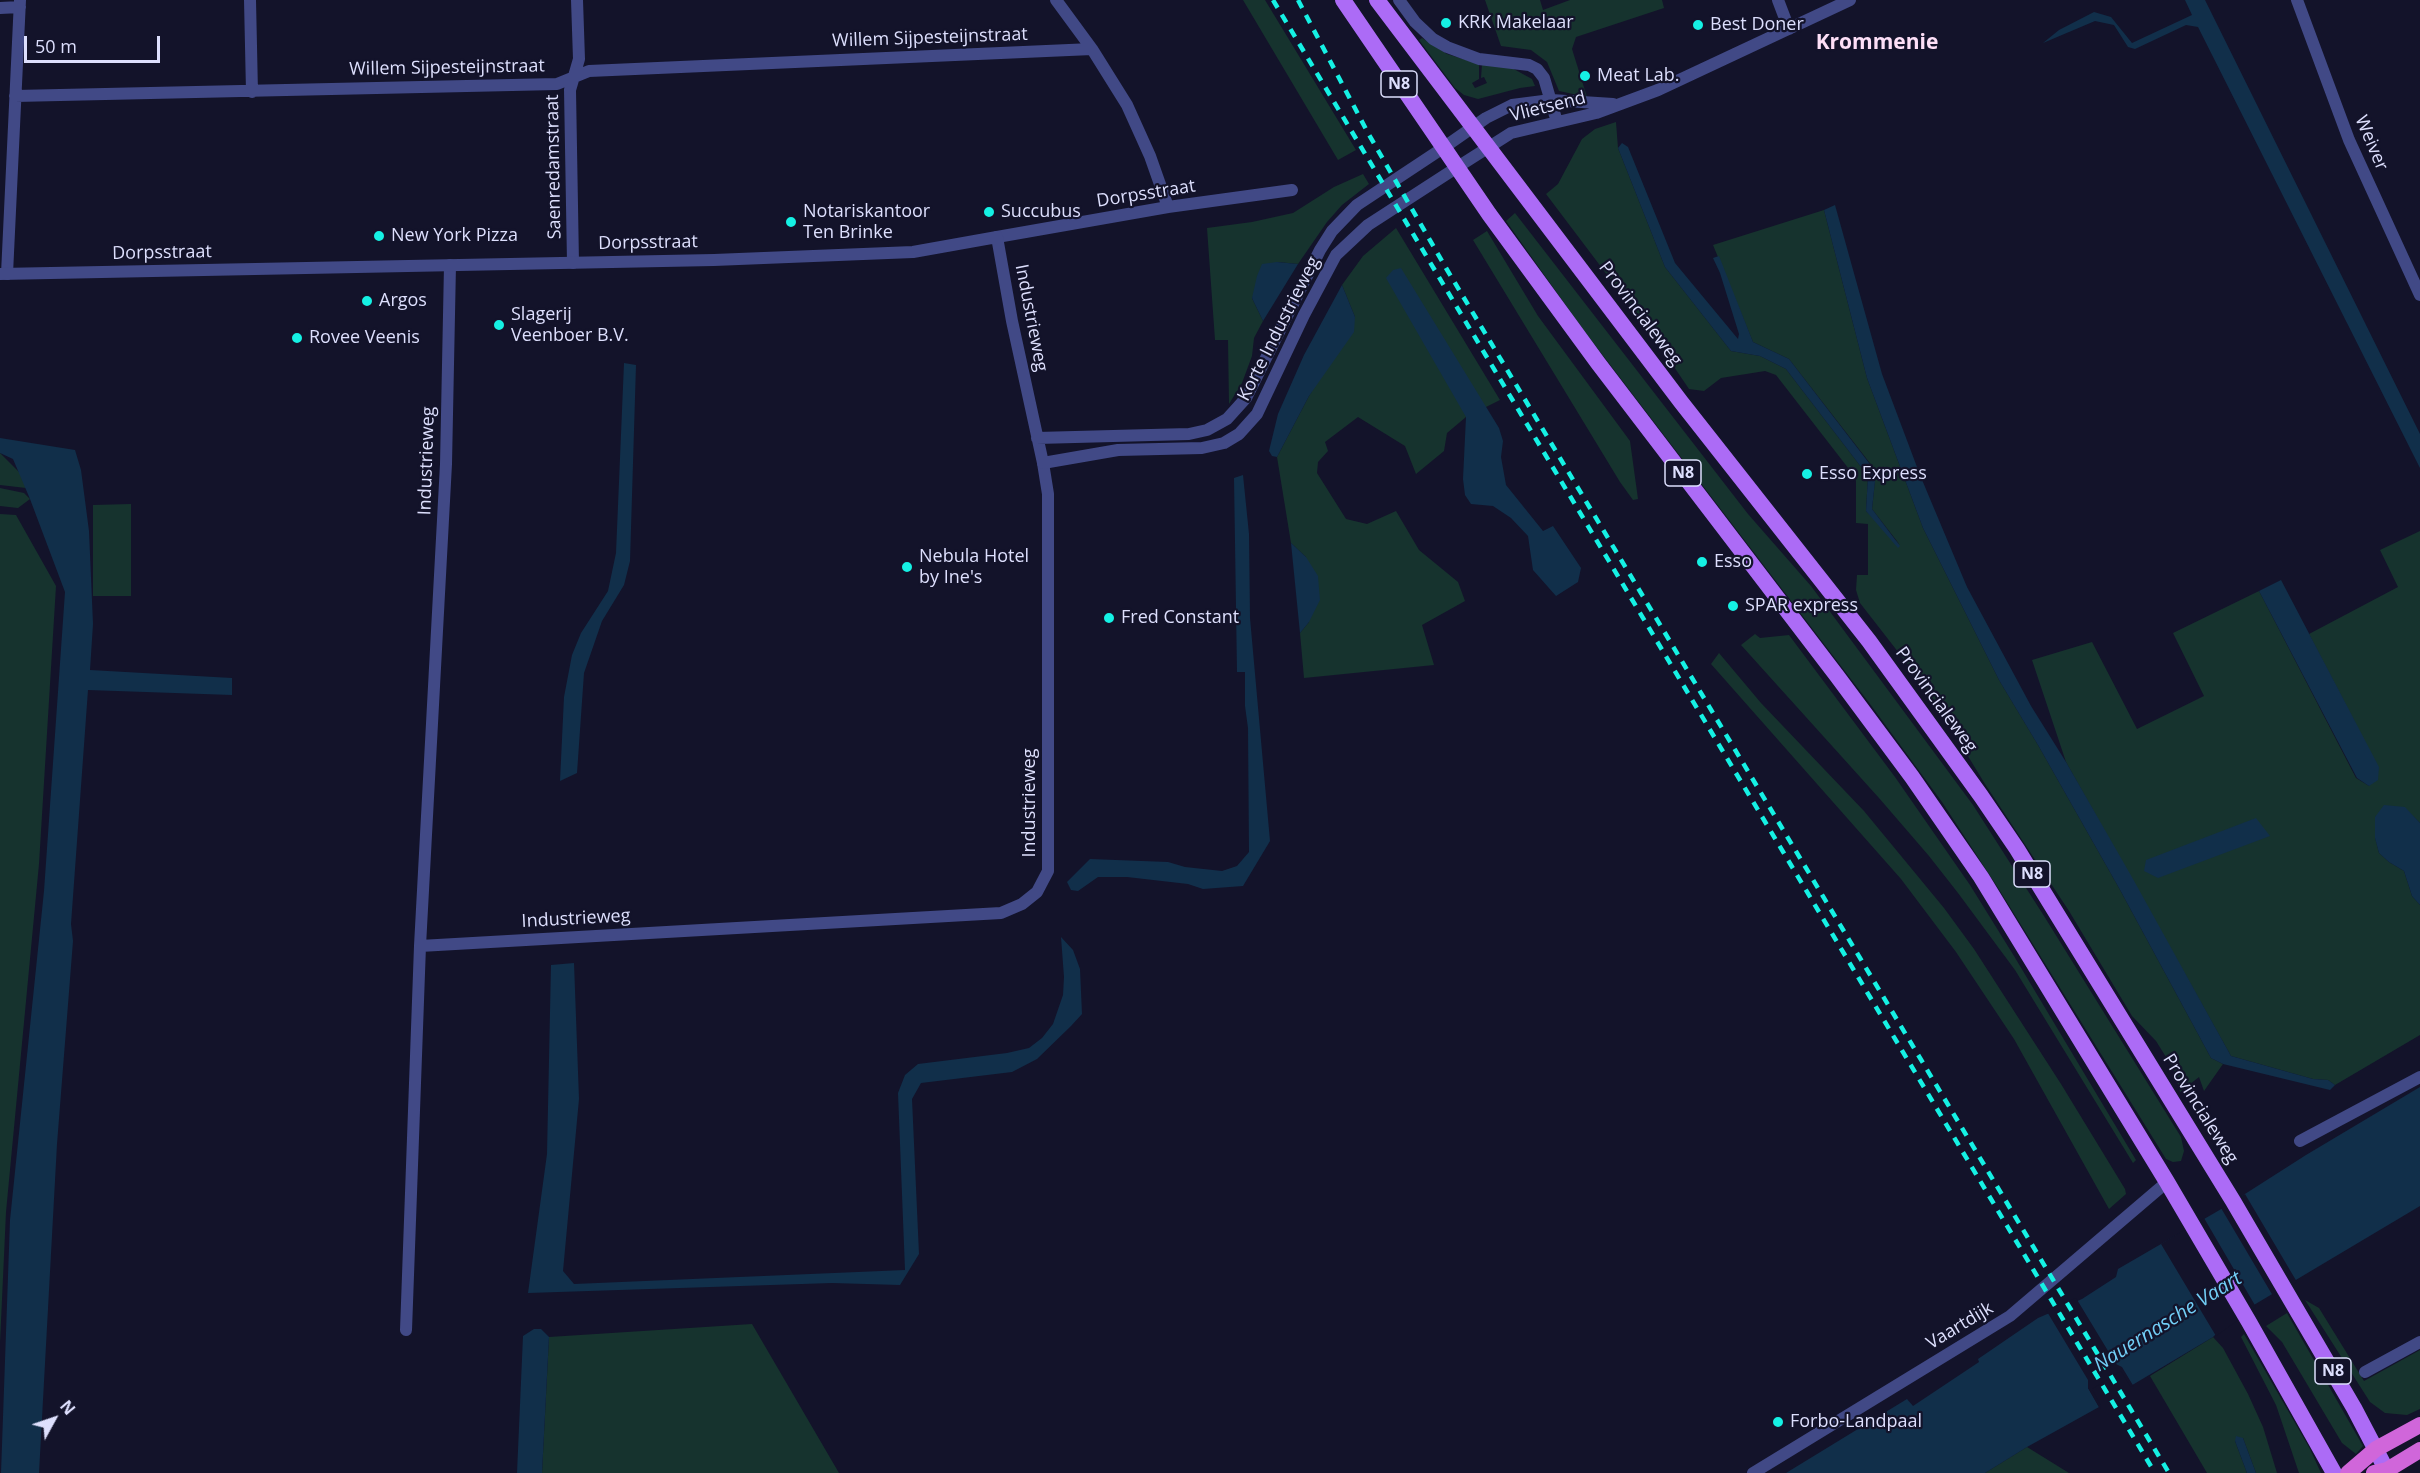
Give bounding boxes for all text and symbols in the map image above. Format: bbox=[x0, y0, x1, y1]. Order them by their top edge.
place label: KRK Makelaar bbox=[1458, 12, 1573, 34]
place label: Best Doner bbox=[1710, 14, 1804, 36]
marker: KRK Makelaar bbox=[1439, 16, 1453, 30]
marker: Best Doner bbox=[1691, 18, 1705, 32]
scale bar bbox=[27, 24, 164, 62]
street label: Willem Sijpesteijnstraat bbox=[832, 24, 1028, 52]
district label: Krommenie bbox=[1816, 30, 1938, 56]
text: 50 m bbox=[35, 34, 77, 58]
street label: Willem Sijpesteijnstraat bbox=[349, 55, 545, 81]
place label: Meat Lab. bbox=[1597, 65, 1680, 87]
marker: Meat Lab. bbox=[1578, 69, 1592, 83]
road number: N8 bbox=[1381, 71, 1417, 97]
street label: Vlietsend bbox=[1508, 87, 1588, 127]
street label: Saenredamstraat bbox=[542, 94, 566, 240]
street label: Weiver bbox=[2350, 112, 2392, 174]
street label: Dorpsstraat bbox=[1095, 176, 1197, 212]
place label: Notariskantoor Ten Brinke bbox=[803, 201, 930, 244]
place label: Succubus bbox=[1001, 201, 1081, 223]
marker: Succubus bbox=[982, 205, 996, 219]
marker: Notariskantoor Ten Brinke bbox=[784, 215, 798, 229]
place label: New York Pizza bbox=[391, 225, 518, 247]
marker: New York Pizza bbox=[372, 229, 386, 243]
street label: Dorpsstraat bbox=[598, 231, 698, 255]
street label: Dorpsstraat bbox=[112, 241, 212, 265]
street label: Korte Industrieweg bbox=[1233, 253, 1325, 405]
street label: Provincialeweg bbox=[1594, 257, 1686, 371]
street label: Industrieweg bbox=[1010, 262, 1052, 374]
place label: Argos bbox=[379, 290, 427, 312]
marker: Argos bbox=[360, 294, 374, 308]
place label: Slagerij Veenboer B.V. bbox=[511, 304, 629, 346]
marker: Slagerij Veenboer B.V. bbox=[492, 318, 506, 332]
place label: Rovee Veenis bbox=[309, 327, 420, 349]
marker: Rovee Veenis bbox=[290, 331, 304, 345]
street label: Industrieweg bbox=[414, 406, 440, 516]
road number: N8 bbox=[1665, 460, 1701, 486]
place label: Esso Express bbox=[1819, 463, 1927, 485]
marker: Esso Express bbox=[1800, 467, 1814, 481]
place label: Nebula Hotel by Ine's bbox=[919, 546, 1029, 588]
place label: Esso bbox=[1714, 551, 1752, 573]
marker: Esso bbox=[1695, 555, 1709, 569]
marker: Nebula Hotel by Ine's bbox=[900, 560, 914, 574]
place label: SPAR express bbox=[1745, 595, 1858, 617]
marker: SPAR express bbox=[1726, 599, 1740, 613]
place label: Fred Constant bbox=[1121, 607, 1239, 629]
marker: Fred Constant bbox=[1102, 611, 1116, 625]
street label: Provincialeweg bbox=[1890, 643, 1982, 757]
street label: Industrieweg bbox=[1019, 749, 1041, 857]
road number: N8 bbox=[2014, 861, 2050, 887]
street label: Industrieweg bbox=[521, 905, 631, 933]
street label: Provincialeweg bbox=[2158, 1050, 2242, 1168]
water label: Nauernasche Vaart bbox=[2090, 1267, 2246, 1377]
street label: Vaartdijk bbox=[1923, 1298, 1997, 1354]
road number: N8 bbox=[2315, 1358, 2351, 1384]
north arrow bbox=[24, 1389, 84, 1449]
text: N bbox=[55, 1395, 80, 1419]
place label: Forbo-Landpaal bbox=[1790, 1411, 1922, 1433]
marker: Forbo-Landpaal bbox=[1771, 1415, 1785, 1429]

